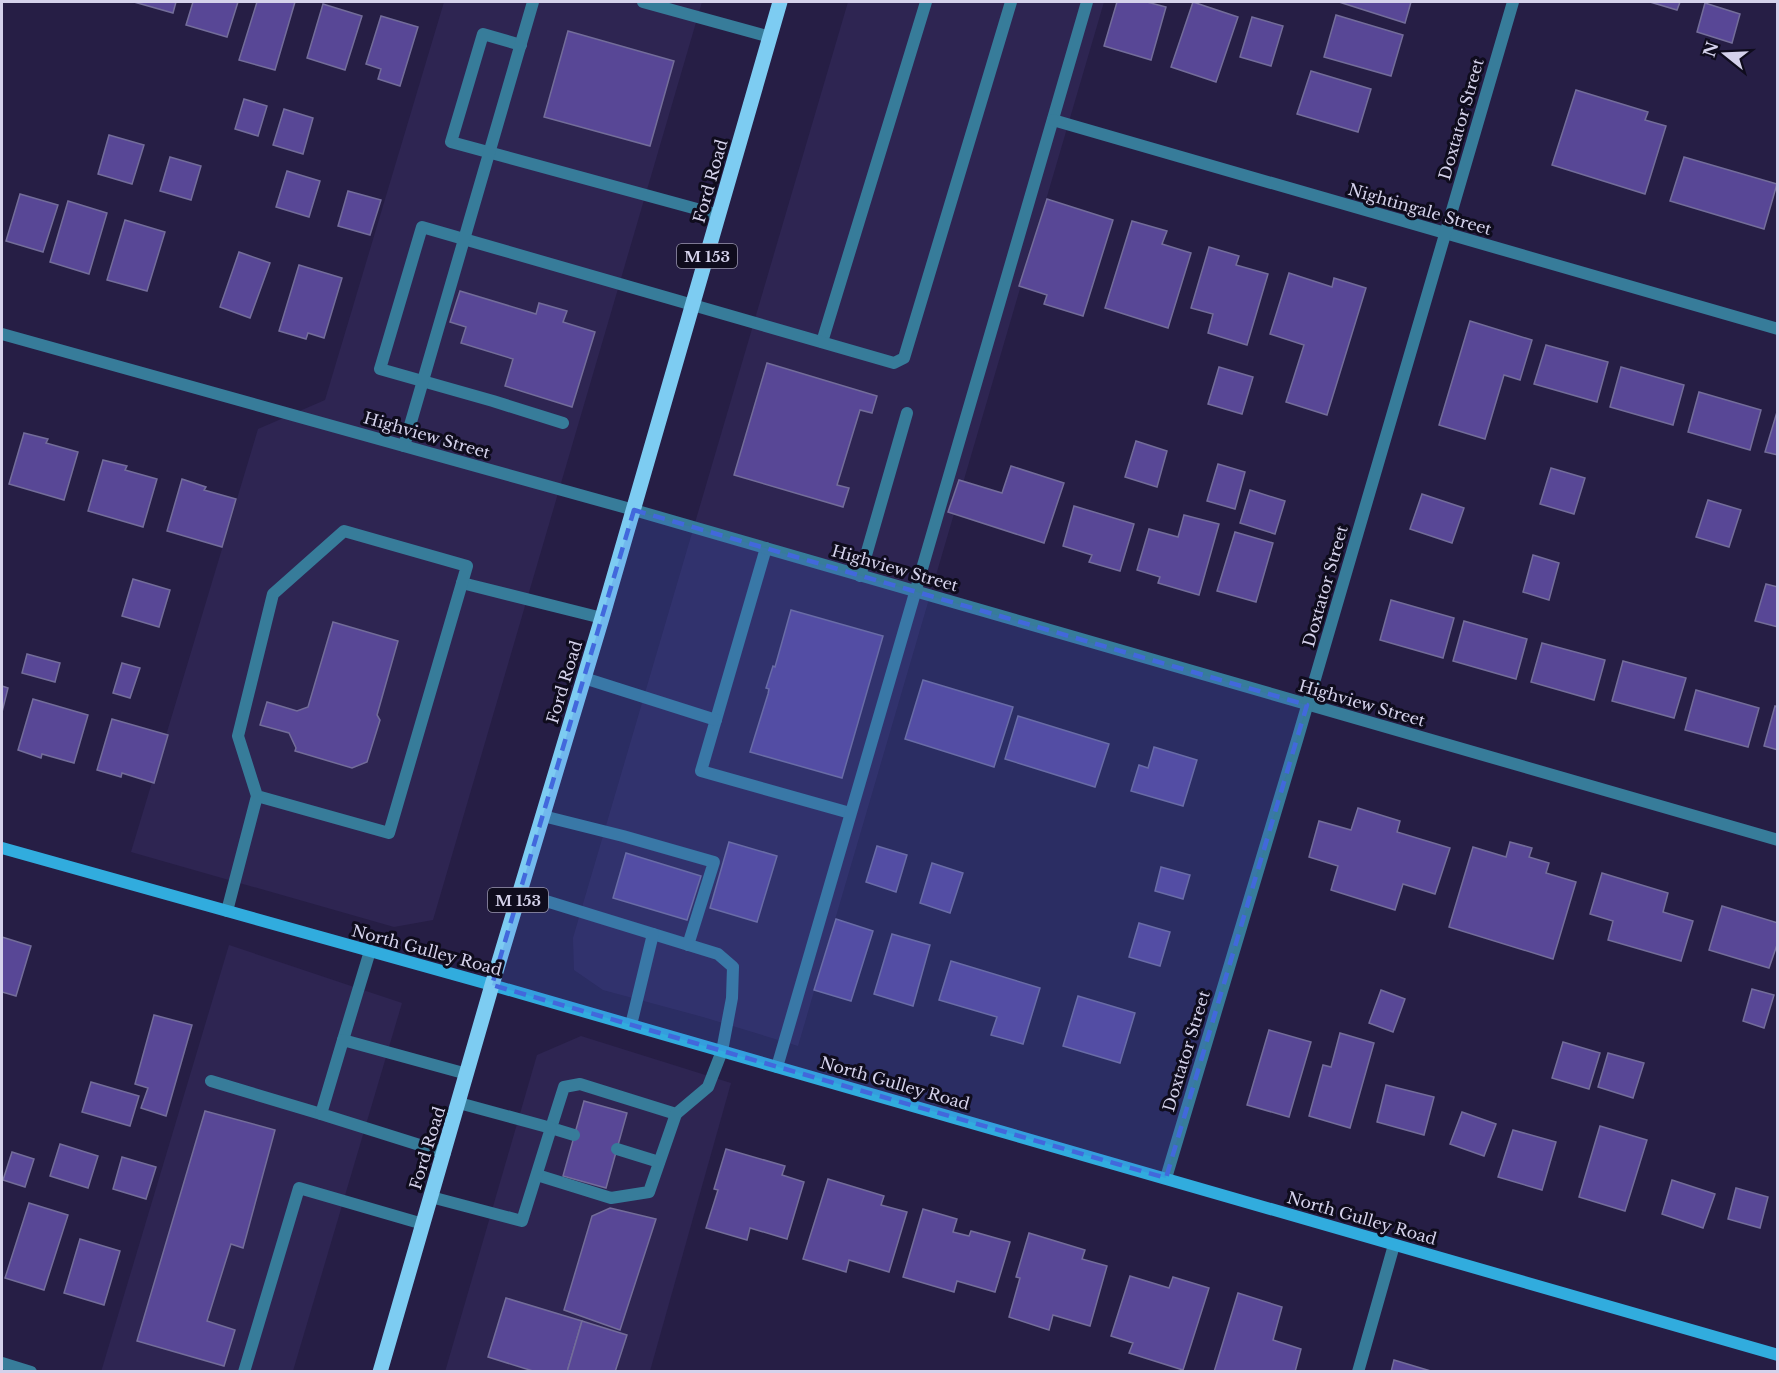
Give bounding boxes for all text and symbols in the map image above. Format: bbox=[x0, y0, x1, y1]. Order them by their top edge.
north arrow bbox=[1695, 24, 1755, 84]
text: N bbox=[1699, 39, 1723, 60]
street label: Doxtator Street bbox=[1434, 56, 1488, 182]
street label: Ford Road bbox=[689, 137, 732, 225]
street label: Nightingale Street bbox=[1346, 179, 1494, 239]
road number: M 153 bbox=[677, 244, 737, 268]
street label: Highview Street bbox=[361, 407, 493, 463]
street label: Doxtator Street bbox=[1298, 523, 1352, 649]
street label: Highview Street bbox=[829, 540, 961, 596]
street label: Ford Road bbox=[542, 638, 586, 726]
street label: Highview Street bbox=[1296, 675, 1428, 731]
road number: M 153 bbox=[488, 888, 548, 912]
street label: North Gulley Road bbox=[350, 920, 504, 980]
street label: Doxtator Street bbox=[1158, 988, 1214, 1114]
street label: North Gulley Road bbox=[818, 1052, 972, 1114]
street label: Ford Road bbox=[405, 1104, 449, 1192]
street label: North Gulley Road bbox=[1285, 1187, 1439, 1249]

